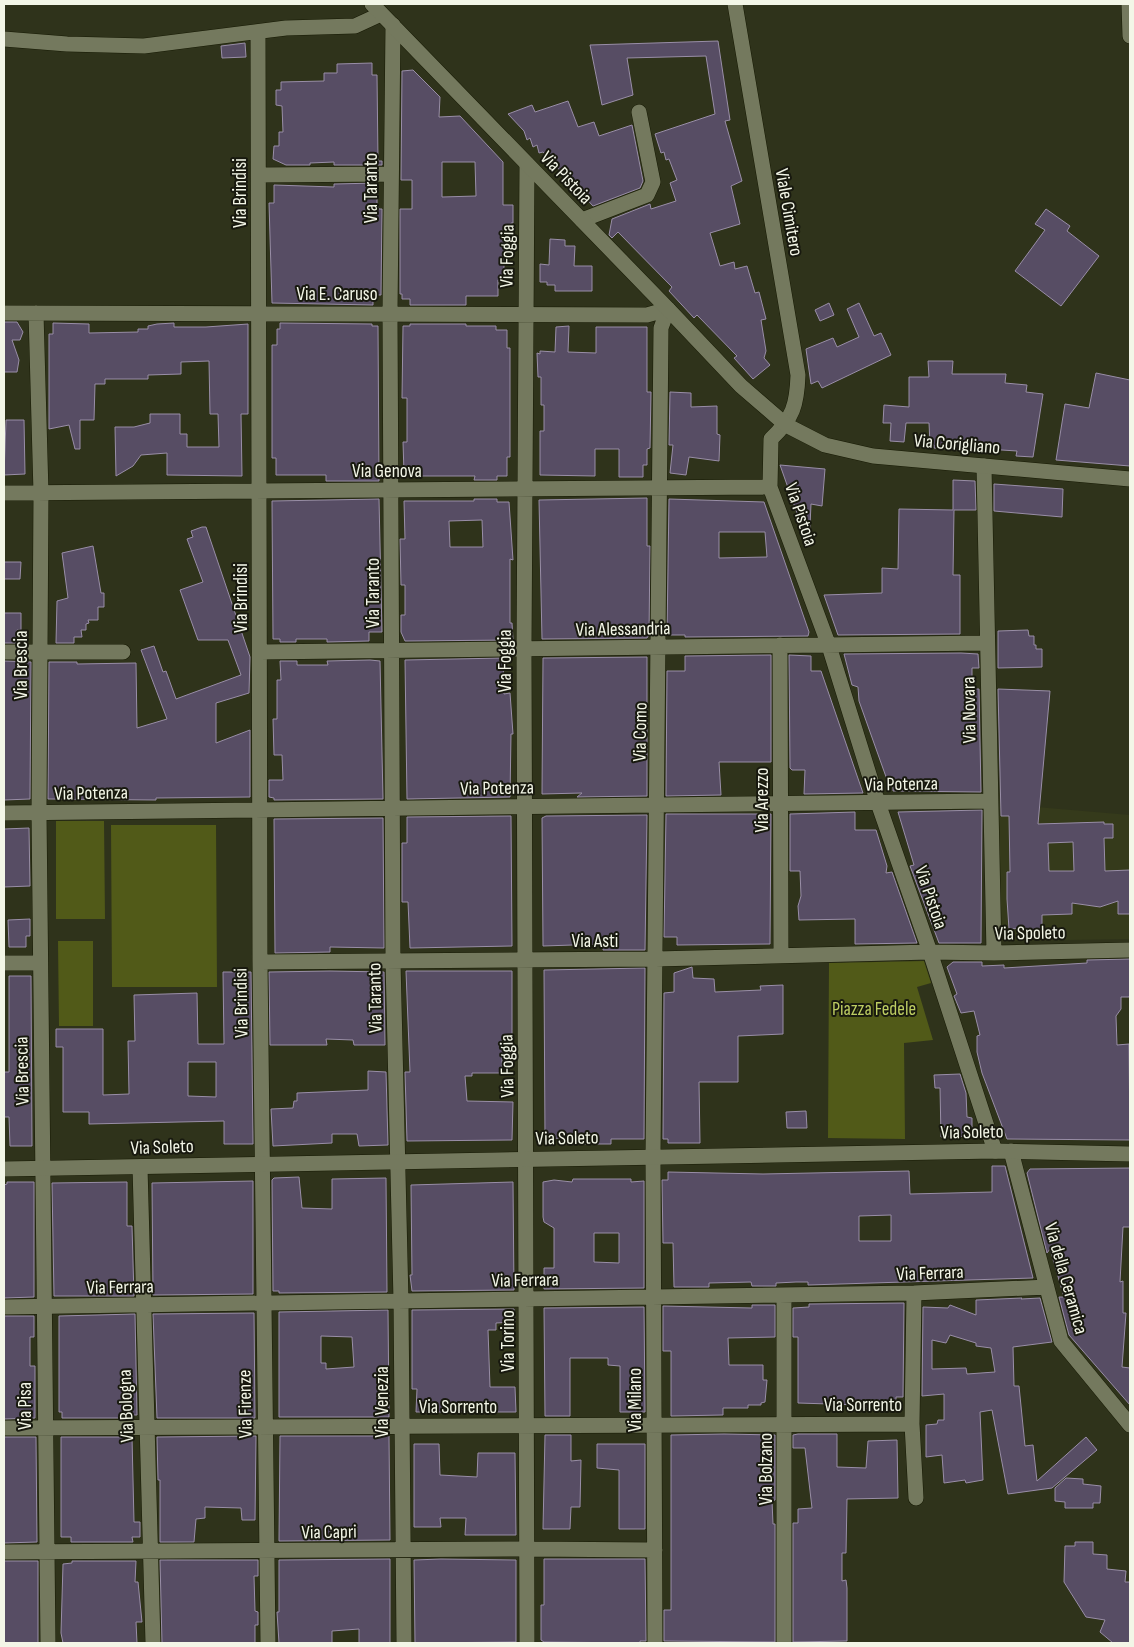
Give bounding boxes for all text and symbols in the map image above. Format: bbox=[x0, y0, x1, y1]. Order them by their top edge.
street label: Via Pistoia bbox=[535, 147, 597, 209]
street label: Via Taranto bbox=[360, 153, 383, 223]
street label: Via Brindisi bbox=[229, 158, 252, 228]
street label: Viale Cimitero bbox=[770, 167, 808, 258]
street label: Via Foggia bbox=[495, 224, 520, 288]
street label: Via E. Caruso bbox=[296, 283, 378, 306]
street label: Via Corigliano bbox=[913, 429, 1001, 460]
street label: Via Genova bbox=[352, 460, 422, 483]
street label: Via Pistoia bbox=[779, 480, 822, 549]
street label: Via Taranto bbox=[362, 558, 385, 628]
street label: Via Brindisi bbox=[230, 563, 253, 633]
street label: Via Alessandria bbox=[575, 617, 671, 642]
street label: Via Foggia bbox=[494, 629, 517, 693]
street label: Via Brescia bbox=[10, 631, 33, 699]
street label: Via Novara bbox=[957, 676, 982, 744]
street label: Via Como bbox=[628, 702, 653, 762]
street label: Via Arezzo bbox=[751, 768, 774, 832]
street label: Via Potenza bbox=[864, 772, 938, 797]
street label: Via Potenza bbox=[460, 776, 534, 801]
street label: Via Potenza bbox=[54, 781, 128, 806]
street label: Via Pistoia bbox=[909, 863, 952, 932]
street label: Via Spoleto bbox=[994, 921, 1066, 946]
street label: Via Asti bbox=[572, 930, 618, 953]
street label: Via Taranto bbox=[363, 963, 388, 1033]
street label: Via Brindisi bbox=[229, 968, 254, 1038]
park label: Piazza Fedele bbox=[832, 998, 916, 1021]
street label: Via Foggia bbox=[495, 1034, 520, 1098]
street label: Via Brescia bbox=[10, 1036, 35, 1106]
street label: Via Soleto bbox=[940, 1120, 1004, 1145]
street label: Via Soleto bbox=[535, 1126, 599, 1151]
street label: Via Soleto bbox=[130, 1135, 194, 1160]
street label: Via della Ceramica bbox=[1039, 1220, 1092, 1337]
street label: Via Ferrara bbox=[896, 1261, 964, 1286]
street label: Via Ferrara bbox=[491, 1268, 559, 1293]
street label: Via Ferrara bbox=[86, 1275, 154, 1300]
street label: Via Torino bbox=[497, 1310, 520, 1372]
street label: Via Venezia bbox=[371, 1366, 394, 1438]
street label: Via Milano bbox=[624, 1368, 647, 1432]
street label: Via Bologna bbox=[114, 1369, 139, 1443]
street label: Via Firenze bbox=[233, 1369, 258, 1438]
street label: Via Pisa bbox=[14, 1382, 37, 1430]
street label: Via Sorrento bbox=[824, 1394, 902, 1417]
street label: Via Sorrento bbox=[419, 1396, 497, 1419]
street label: Via Bolzano bbox=[755, 1433, 778, 1505]
street label: Via Capri bbox=[301, 1521, 357, 1544]

